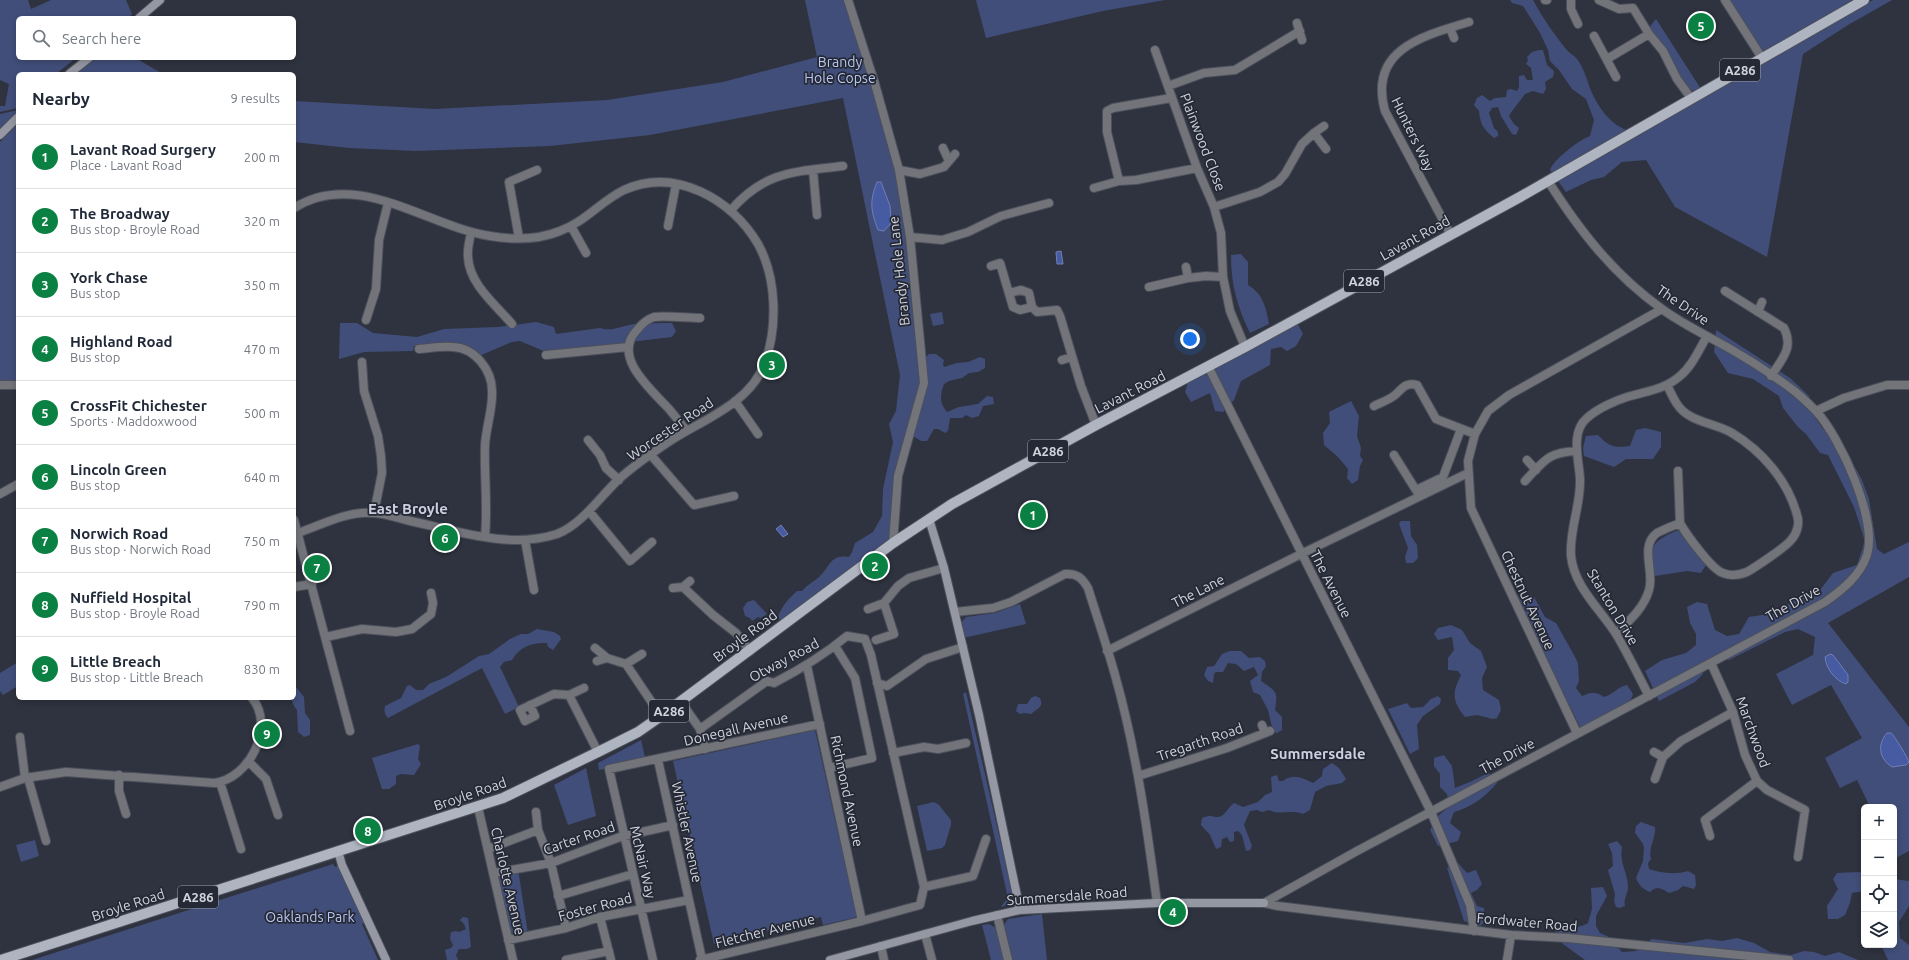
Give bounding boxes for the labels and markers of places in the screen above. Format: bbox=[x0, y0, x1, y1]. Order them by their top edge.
pin: 5 bbox=[1688, 11, 1714, 41]
pin: 3 bbox=[759, 350, 785, 380]
pin: 1 bbox=[1020, 500, 1046, 530]
pin: 6 bbox=[432, 523, 458, 553]
pin: 2 bbox=[862, 551, 888, 581]
pin: 7 bbox=[304, 553, 330, 583]
pin: 9 bbox=[254, 719, 280, 749]
pin: 8 bbox=[355, 816, 381, 846]
pin: 4 bbox=[1160, 897, 1186, 927]

